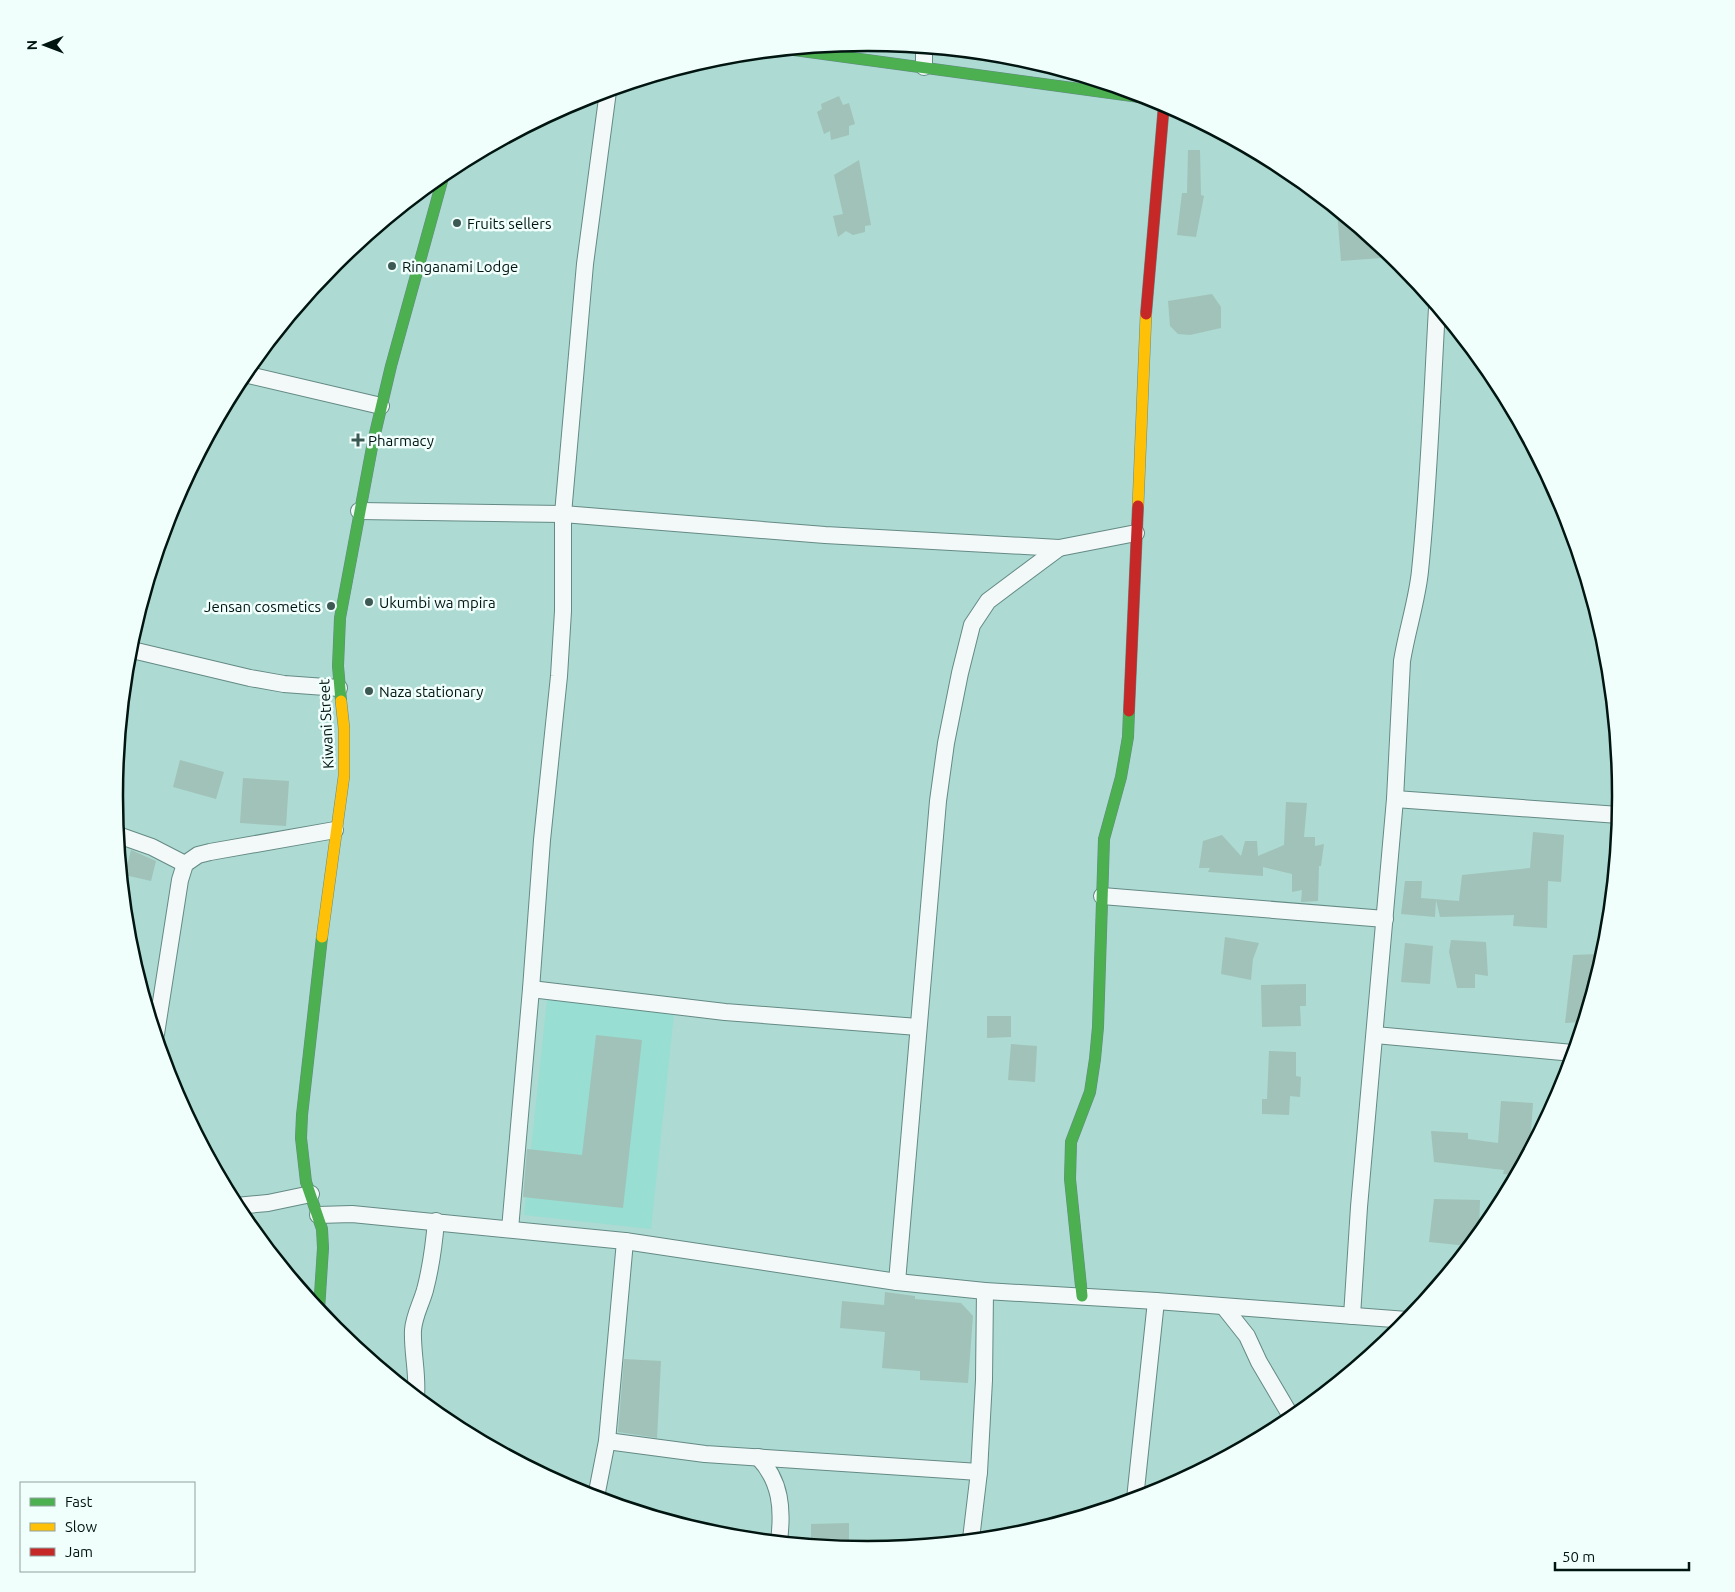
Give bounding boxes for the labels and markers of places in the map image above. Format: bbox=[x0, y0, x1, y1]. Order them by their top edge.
place label: Fruits sellers bbox=[467, 215, 552, 232]
marker: Fruits sellers bbox=[451, 217, 463, 229]
place label: Ringanami Lodge bbox=[402, 258, 518, 275]
marker: Ringanami Lodge bbox=[386, 260, 398, 272]
place label: Pharmacy bbox=[368, 432, 434, 449]
marker: Pharmacy bbox=[352, 434, 364, 446]
place label: Ukumbi wa mpira bbox=[379, 594, 496, 611]
marker: Ukumbi wa mpira bbox=[363, 596, 375, 608]
place label: Jensan cosmetics bbox=[204, 598, 321, 615]
marker: Jensan cosmetics bbox=[325, 600, 337, 612]
place label: Naza stationary bbox=[379, 683, 483, 700]
marker: Naza stationary bbox=[363, 685, 375, 697]

